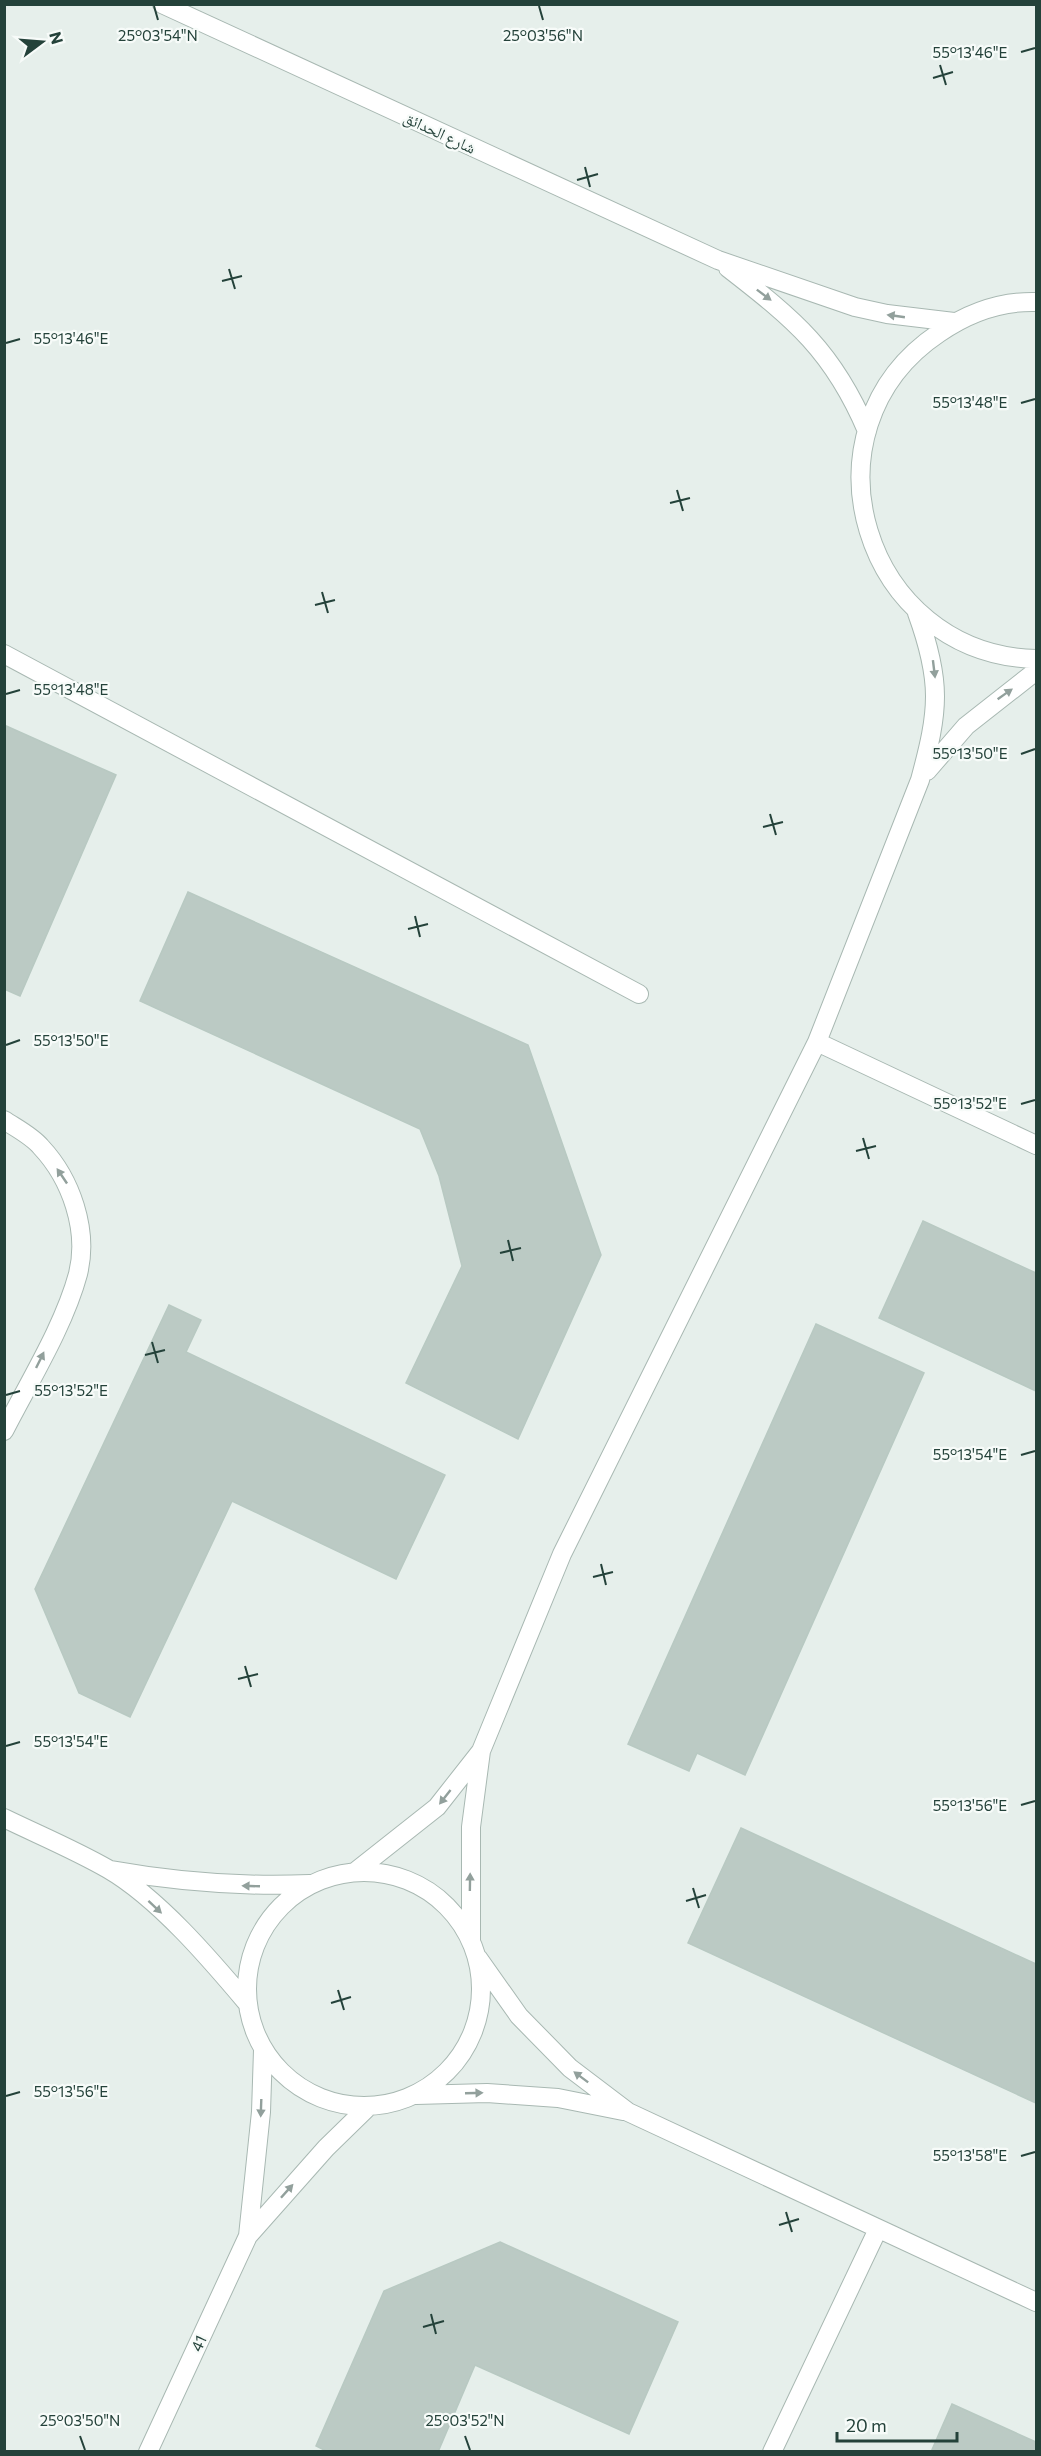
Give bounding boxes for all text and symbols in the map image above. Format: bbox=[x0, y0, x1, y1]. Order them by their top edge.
north arrow bbox=[12, 12, 72, 72]
text: 25°03'54"N bbox=[118, 26, 198, 44]
text: 25°03'56"N bbox=[503, 26, 583, 44]
text: N bbox=[46, 29, 68, 46]
text: 55°13'46"E bbox=[933, 43, 1008, 61]
street label: شارع الحدائق bbox=[400, 107, 479, 159]
one-way arrow bbox=[756, 289, 772, 302]
one-way arrow bbox=[886, 311, 905, 320]
text: 55°13'46"E bbox=[34, 329, 109, 347]
text: 55°13'48"E bbox=[933, 393, 1008, 411]
one-way arrow bbox=[929, 660, 938, 679]
text: 55°13'48"E bbox=[34, 680, 109, 698]
one-way arrow bbox=[997, 688, 1013, 700]
text: 55°13'50"E bbox=[932, 744, 1008, 762]
text: 55°13'50"E bbox=[33, 1031, 109, 1049]
text: 55°13'52"E bbox=[933, 1094, 1007, 1112]
one-way arrow bbox=[56, 1169, 68, 1185]
one-way arrow bbox=[35, 1351, 44, 1368]
text: 55°13'52"E bbox=[34, 1381, 108, 1399]
text: 55°13'54"E bbox=[933, 1445, 1007, 1463]
text: 55°13'54"E bbox=[34, 1732, 108, 1750]
one-way arrow bbox=[439, 1789, 451, 1804]
text: 55°13'56"E bbox=[933, 1796, 1007, 1814]
one-way arrow bbox=[465, 1872, 475, 1891]
one-way arrow bbox=[242, 1881, 261, 1890]
one-way arrow bbox=[148, 1900, 163, 1914]
one-way arrow bbox=[574, 2071, 590, 2083]
text: 55°13'56"E bbox=[34, 2082, 108, 2100]
one-way arrow bbox=[465, 2088, 484, 2098]
one-way arrow bbox=[257, 2099, 266, 2118]
text: 55°13'58"E bbox=[933, 2146, 1007, 2164]
one-way arrow bbox=[280, 2184, 293, 2199]
street label: 41 bbox=[186, 2332, 210, 2354]
scale bar bbox=[837, 2405, 957, 2443]
text: 25°03'50"N bbox=[40, 2411, 120, 2429]
text: 25°03'52"N bbox=[425, 2411, 505, 2429]
text: 20 m bbox=[846, 2414, 887, 2436]

